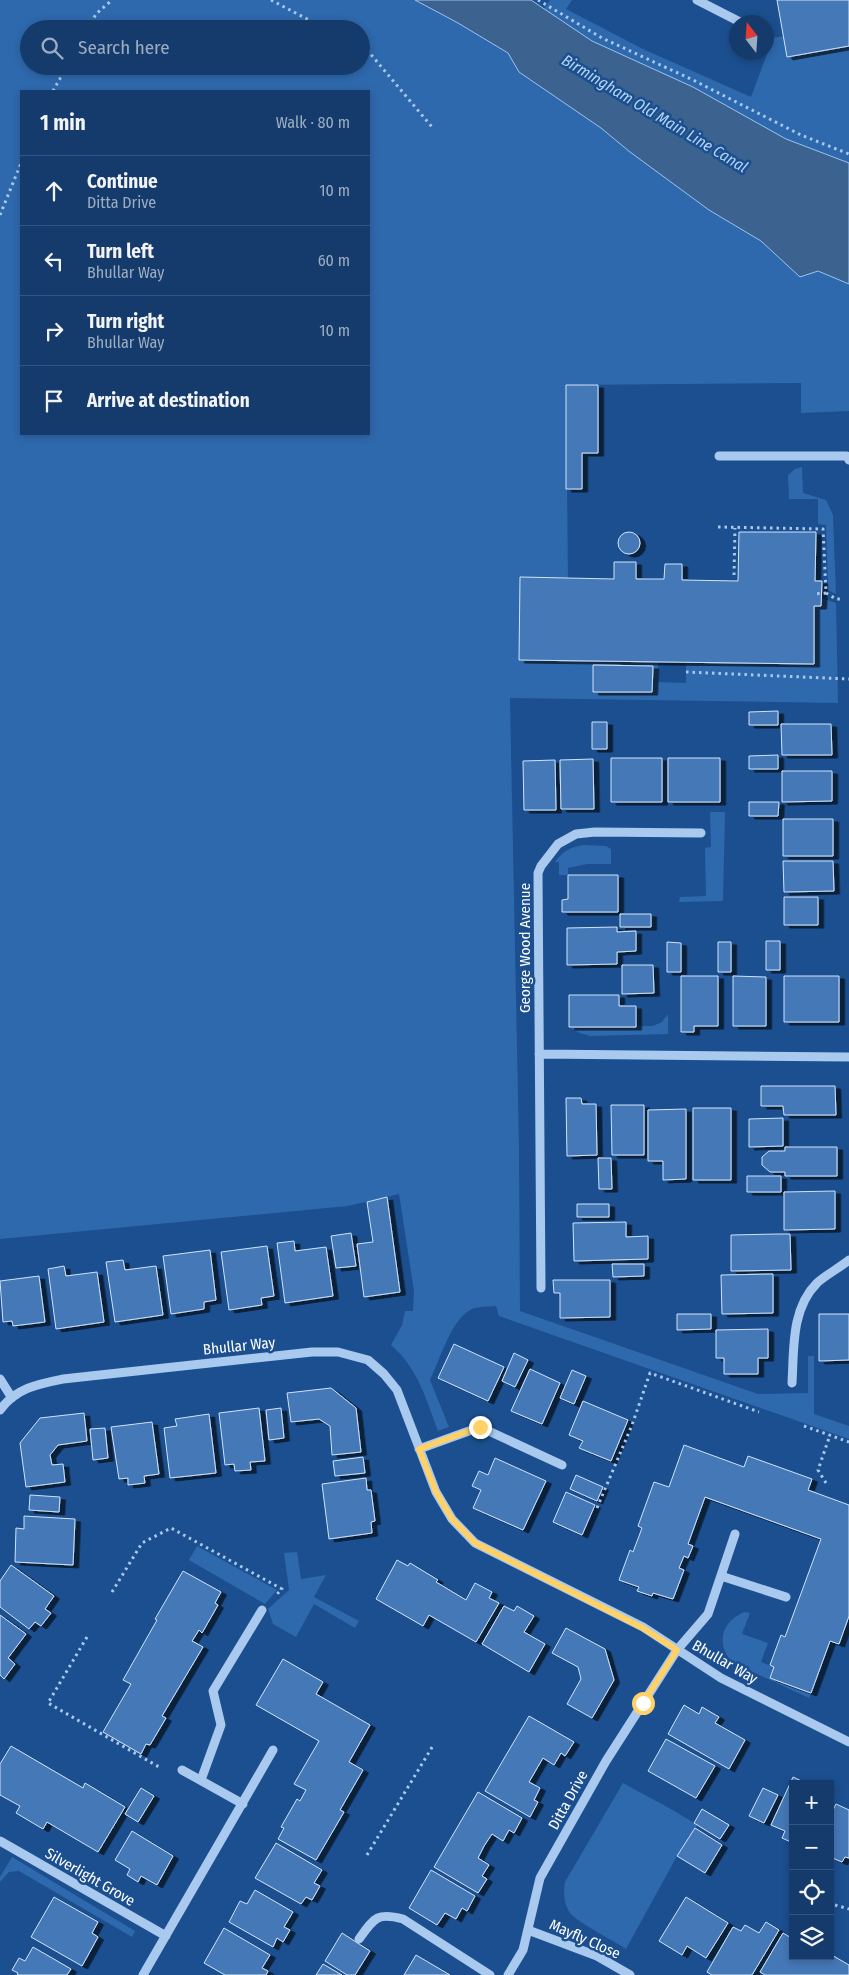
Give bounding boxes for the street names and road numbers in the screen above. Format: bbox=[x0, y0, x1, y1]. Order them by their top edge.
street label: George Wood Avenue bbox=[516, 883, 534, 1013]
street label: Bhullar Way bbox=[202, 1333, 276, 1359]
street label: Bhullar Way bbox=[689, 1636, 761, 1688]
street label: Ditta Drive bbox=[544, 1767, 592, 1833]
street label: Silverlight Grove bbox=[42, 1844, 138, 1910]
street label: Mayfly Close bbox=[547, 1915, 623, 1963]

